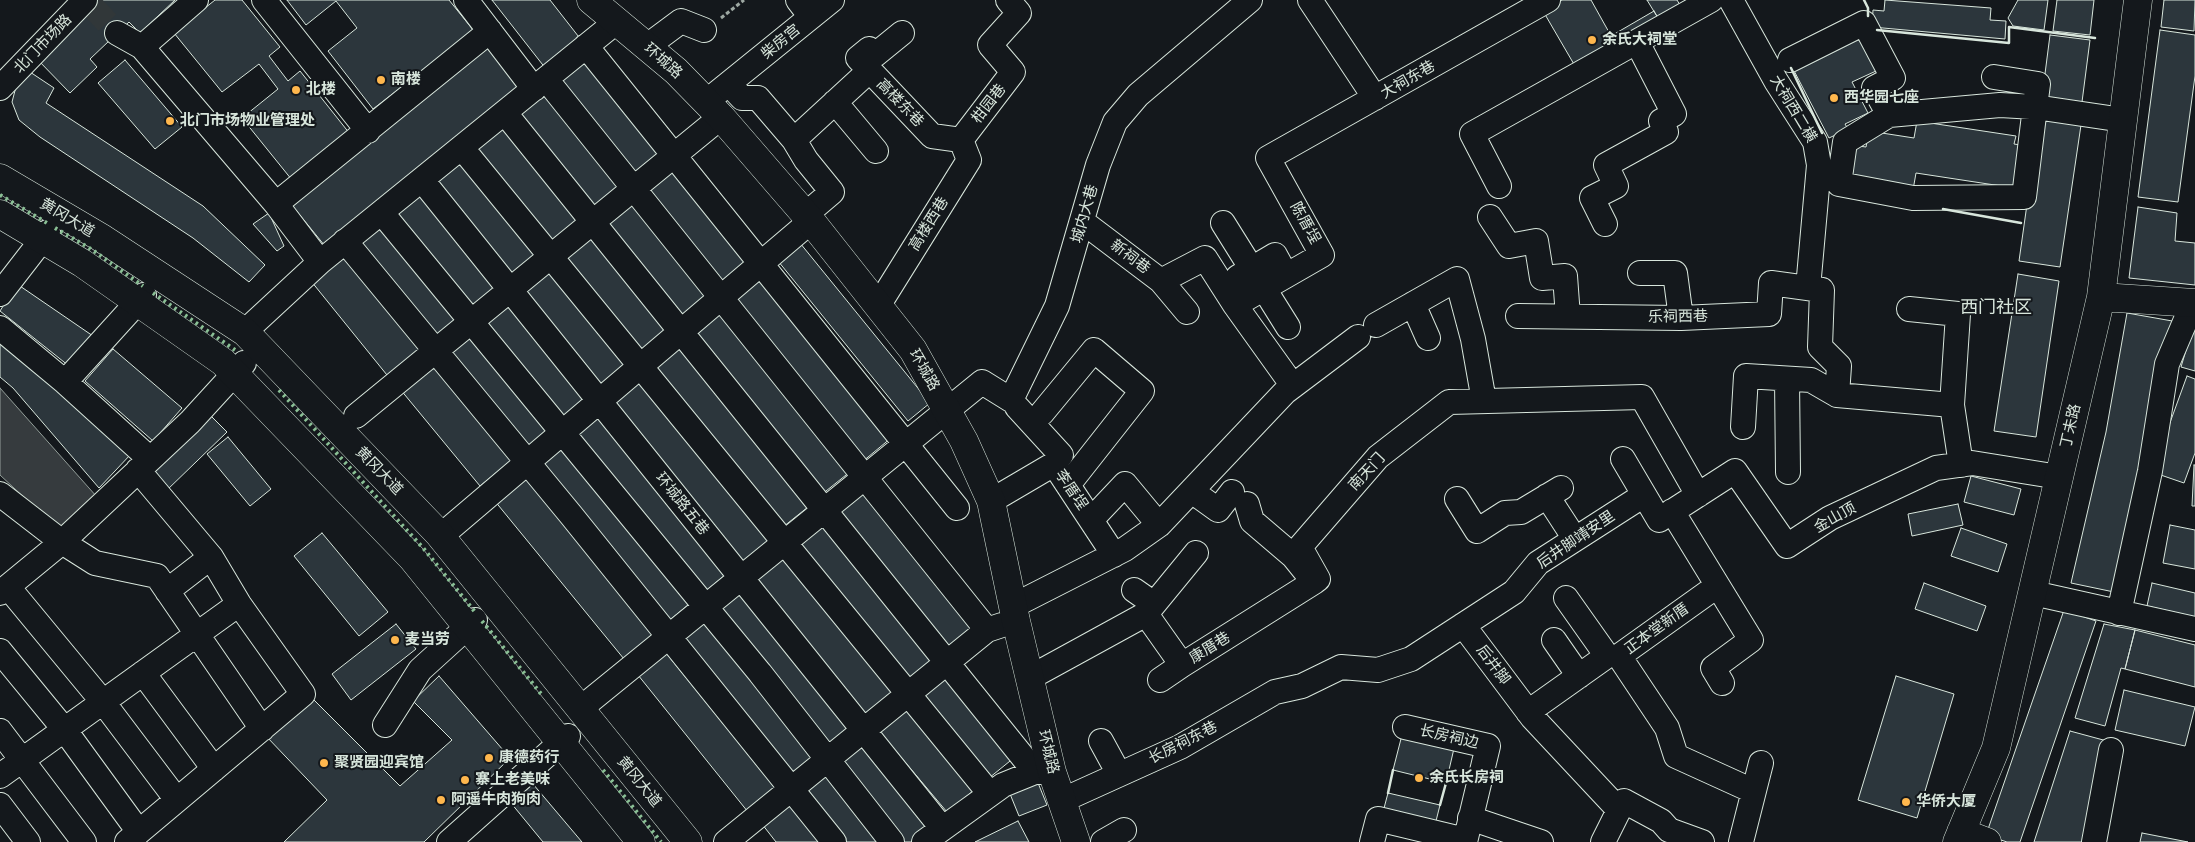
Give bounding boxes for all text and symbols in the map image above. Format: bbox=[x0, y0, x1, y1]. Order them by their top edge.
street label: 北门市场路 bbox=[10, 11, 76, 77]
street label: 柴房宫 bbox=[758, 21, 804, 63]
place label: 余氏大祠堂 bbox=[1602, 31, 1677, 49]
marker: 余氏大祠堂 bbox=[1586, 34, 1598, 46]
street label: 环城路 bbox=[640, 39, 686, 83]
street label: 大祠东巷 bbox=[1378, 57, 1438, 103]
place label: 南楼 bbox=[391, 71, 421, 89]
street label: 大祠西二横 bbox=[1766, 72, 1820, 146]
marker: 南楼 bbox=[375, 74, 387, 86]
street label: 高楼东巷 bbox=[873, 75, 927, 131]
place label: 北楼 bbox=[306, 81, 336, 99]
street label: 柑园巷 bbox=[968, 81, 1010, 127]
marker: 北楼 bbox=[290, 84, 302, 96]
place label: 西华园七座 bbox=[1844, 89, 1919, 107]
marker: 西华园七座 bbox=[1828, 92, 1840, 104]
place label: 北门市场物业管理处 bbox=[180, 112, 315, 130]
marker: 北门市场物业管理处 bbox=[164, 115, 176, 127]
street label: 城内大巷 bbox=[1068, 183, 1102, 245]
street label: 高楼西巷 bbox=[905, 194, 953, 254]
street label: 黄冈大道 bbox=[37, 195, 97, 241]
street label: 陈厝埕 bbox=[1286, 199, 1324, 247]
street label: 新祠巷 bbox=[1107, 236, 1153, 278]
district label: 西门社区 bbox=[1960, 297, 2032, 319]
street label: 乐祠西巷 bbox=[1648, 307, 1708, 327]
street label: 环城路 bbox=[905, 346, 943, 394]
street label: 丁未路 bbox=[2057, 402, 2085, 450]
street label: 黄冈大道 bbox=[352, 443, 406, 499]
street label: 南天门 bbox=[1345, 449, 1389, 495]
street label: 李厝埕 bbox=[1051, 466, 1091, 514]
street label: 环城路五巷 bbox=[651, 469, 713, 539]
street label: 金山顶 bbox=[1811, 499, 1859, 537]
street label: 后井脚靖安里 bbox=[1534, 507, 1618, 573]
street label: 正本堂新厝 bbox=[1621, 600, 1693, 658]
street label: 康厝巷 bbox=[1186, 628, 1234, 668]
place label: 麦当劳 bbox=[405, 631, 450, 649]
marker: 麦当劳 bbox=[389, 634, 401, 646]
street label: 后井脚 bbox=[1472, 642, 1514, 688]
street label: 长房祠东巷 bbox=[1146, 718, 1220, 768]
street label: 长房祠边 bbox=[1418, 721, 1480, 753]
street label: 环城路 bbox=[1034, 728, 1062, 776]
place label: 康德药行 bbox=[499, 749, 559, 767]
marker: 康德药行 bbox=[483, 752, 495, 764]
street label: 黄冈大道 bbox=[613, 753, 665, 811]
place label: 聚贤园迎宾馆 bbox=[334, 754, 424, 772]
marker: 聚贤园迎宾馆 bbox=[318, 757, 330, 769]
place label: 余氏长房祠 bbox=[1429, 769, 1504, 787]
place label: 寨上老美味 bbox=[475, 771, 550, 789]
marker: 余氏长房祠 bbox=[1413, 772, 1425, 784]
marker: 寨上老美味 bbox=[459, 774, 471, 786]
place label: 阿遥牛肉狗肉 bbox=[451, 791, 541, 809]
place label: 华侨大厦 bbox=[1916, 793, 1976, 811]
marker: 阿遥牛肉狗肉 bbox=[435, 794, 447, 806]
marker: 华侨大厦 bbox=[1900, 796, 1912, 808]

